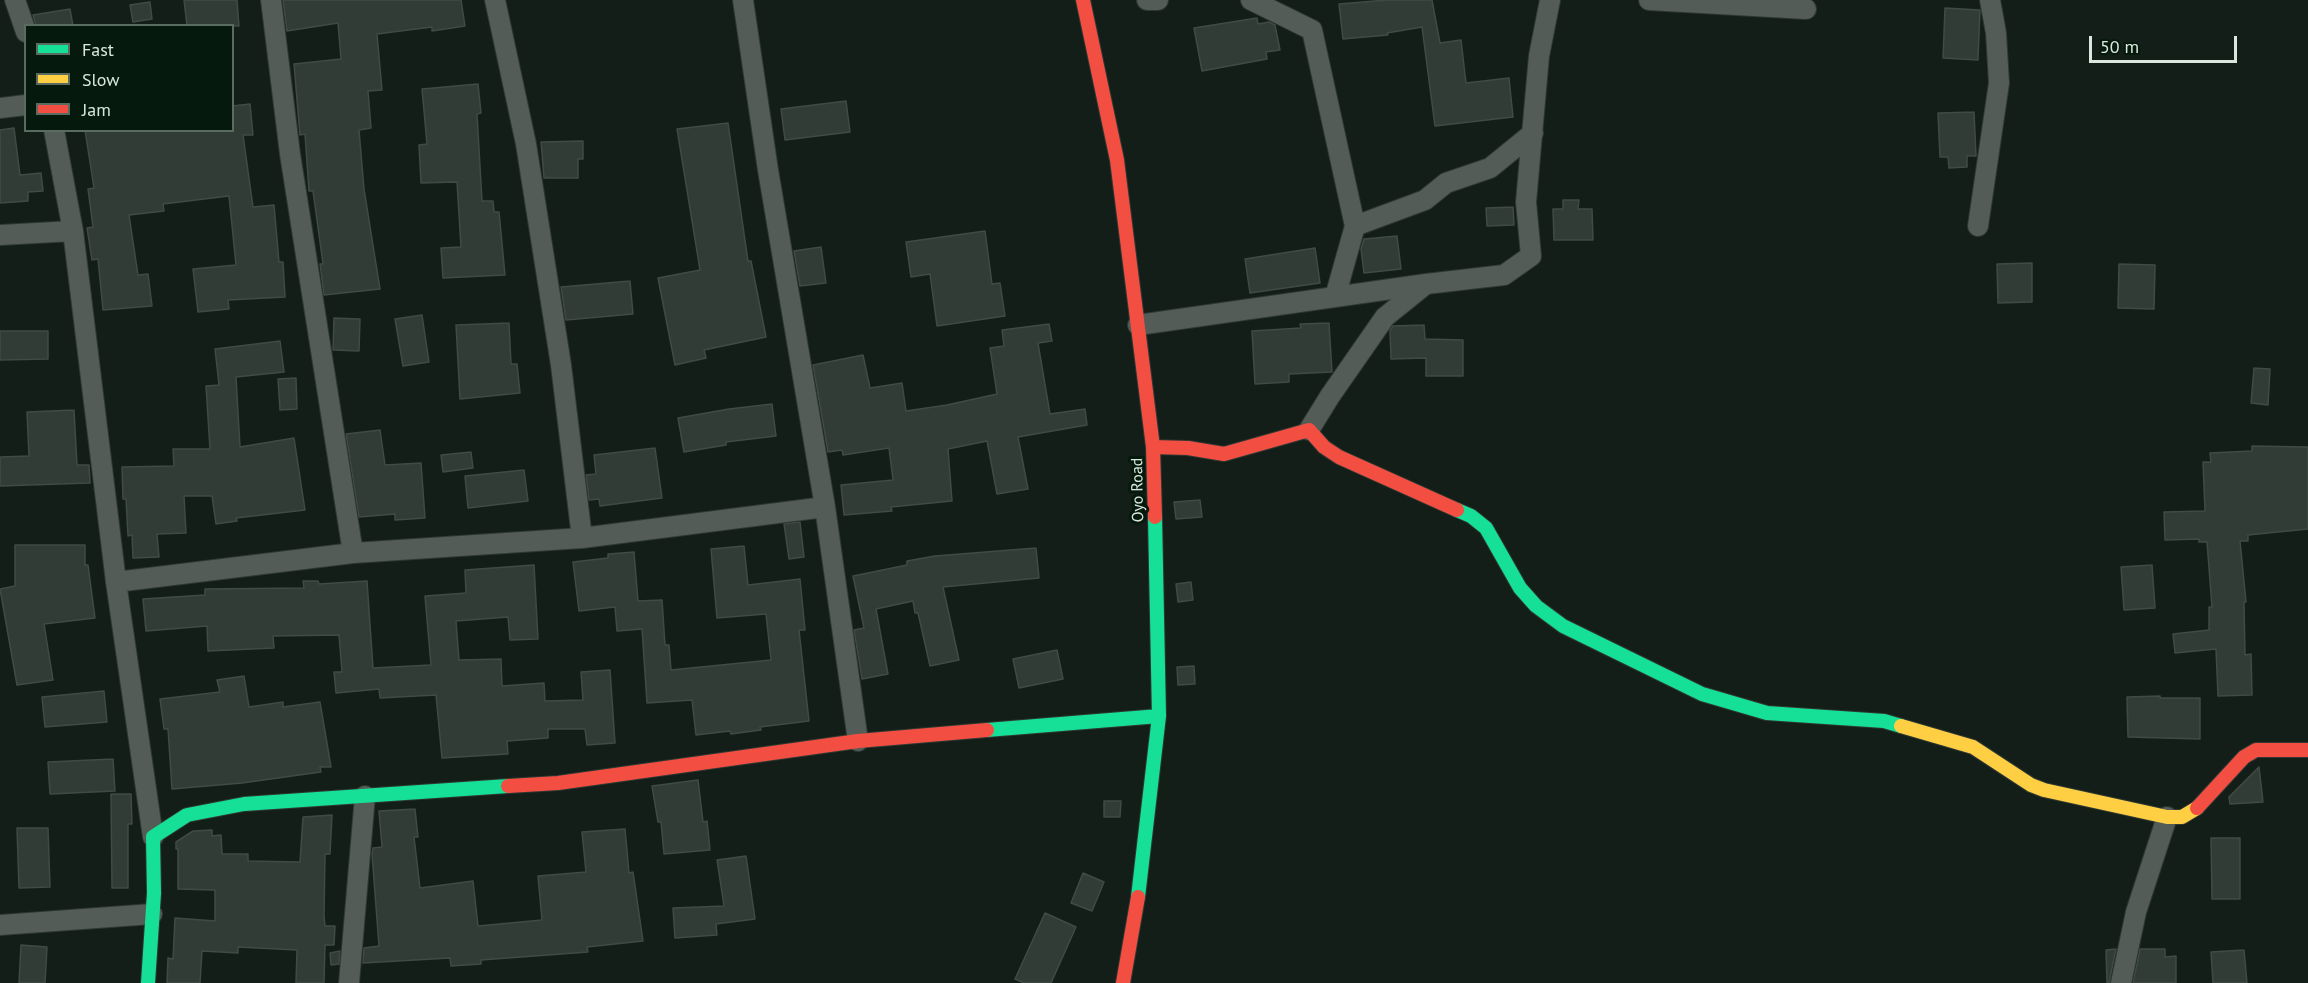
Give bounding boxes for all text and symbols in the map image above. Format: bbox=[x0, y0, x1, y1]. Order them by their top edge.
legend bbox=[24, 24, 234, 132]
scale bar bbox=[2092, 24, 2240, 62]
text: 50 m bbox=[2100, 35, 2139, 58]
text: Fast bbox=[82, 38, 114, 61]
text: Slow bbox=[82, 68, 120, 91]
text: Jam bbox=[82, 98, 111, 121]
street label: Oyo Road bbox=[1128, 457, 1148, 523]

